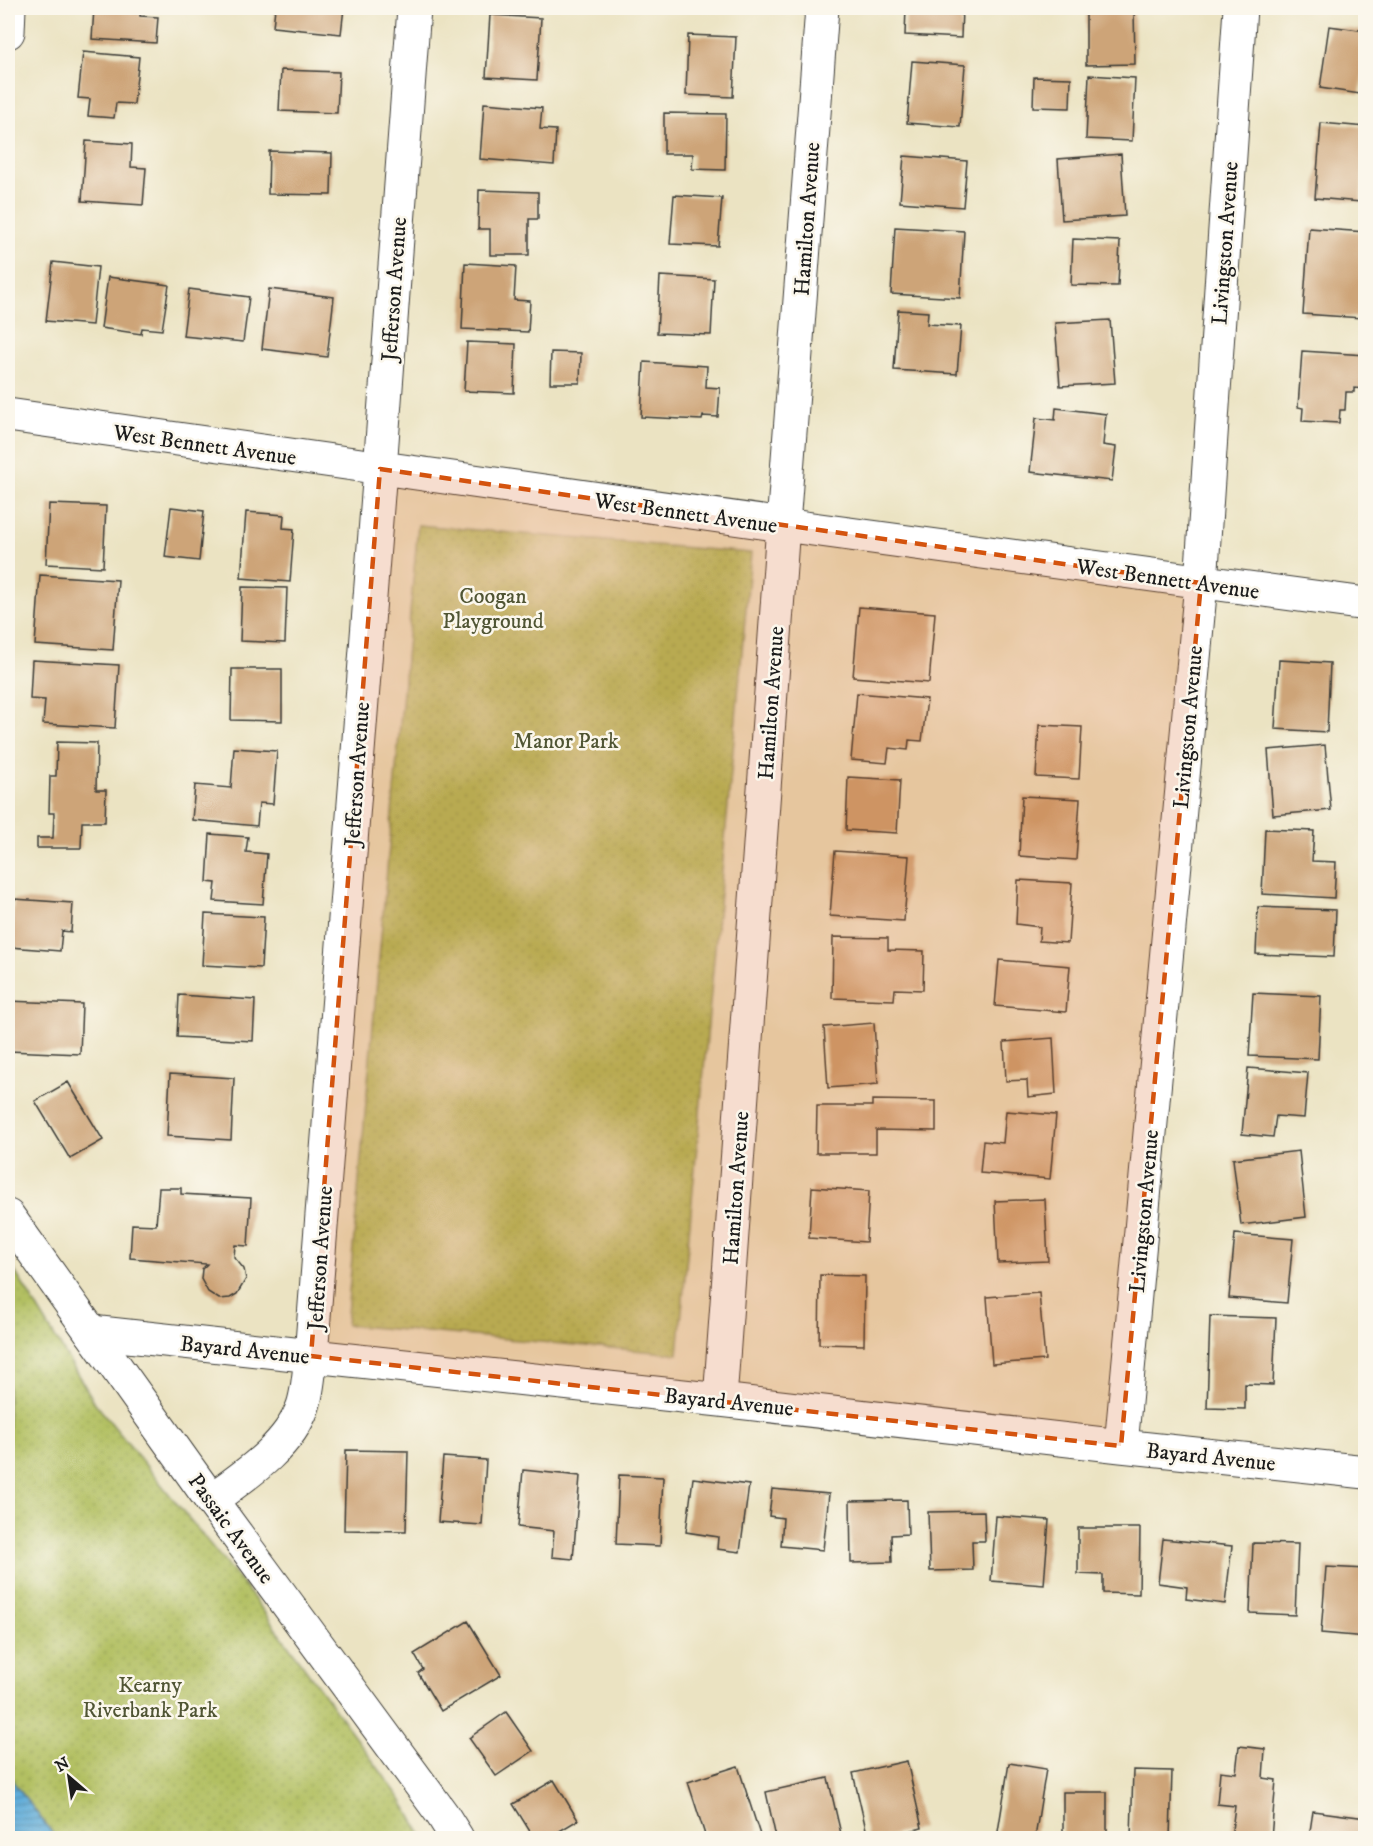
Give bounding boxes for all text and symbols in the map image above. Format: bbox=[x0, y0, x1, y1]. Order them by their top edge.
street label: Hamilton Avenue bbox=[789, 141, 826, 297]
street label: Livingston Avenue bbox=[1206, 160, 1245, 326]
street label: Jefferson Avenue bbox=[376, 216, 413, 364]
street label: West Bennett Avenue bbox=[111, 419, 298, 472]
street label: West Bennett Avenue bbox=[592, 487, 779, 540]
street label: West Bennett Avenue bbox=[1074, 553, 1261, 606]
park label: Coogan Playground bbox=[442, 583, 544, 635]
street label: Hamilton Avenue bbox=[753, 625, 790, 781]
street label: Livingston Avenue bbox=[1168, 644, 1209, 810]
street label: Jefferson Avenue bbox=[339, 701, 376, 849]
park label: Manor Park bbox=[513, 728, 619, 755]
street label: Hamilton Avenue bbox=[718, 1110, 755, 1266]
street label: Livingston Avenue bbox=[1124, 1128, 1165, 1294]
street label: Jefferson Avenue bbox=[302, 1185, 339, 1333]
street label: Bayard Avenue bbox=[179, 1330, 311, 1371]
street label: Bayard Avenue bbox=[663, 1382, 795, 1423]
street label: Bayard Avenue bbox=[1145, 1437, 1277, 1478]
street label: Passaic Avenue bbox=[182, 1469, 280, 1589]
park label: Kearny Riverbank Park bbox=[82, 1672, 218, 1724]
north arrow bbox=[39, 1747, 99, 1807]
text: N bbox=[52, 1753, 73, 1777]

